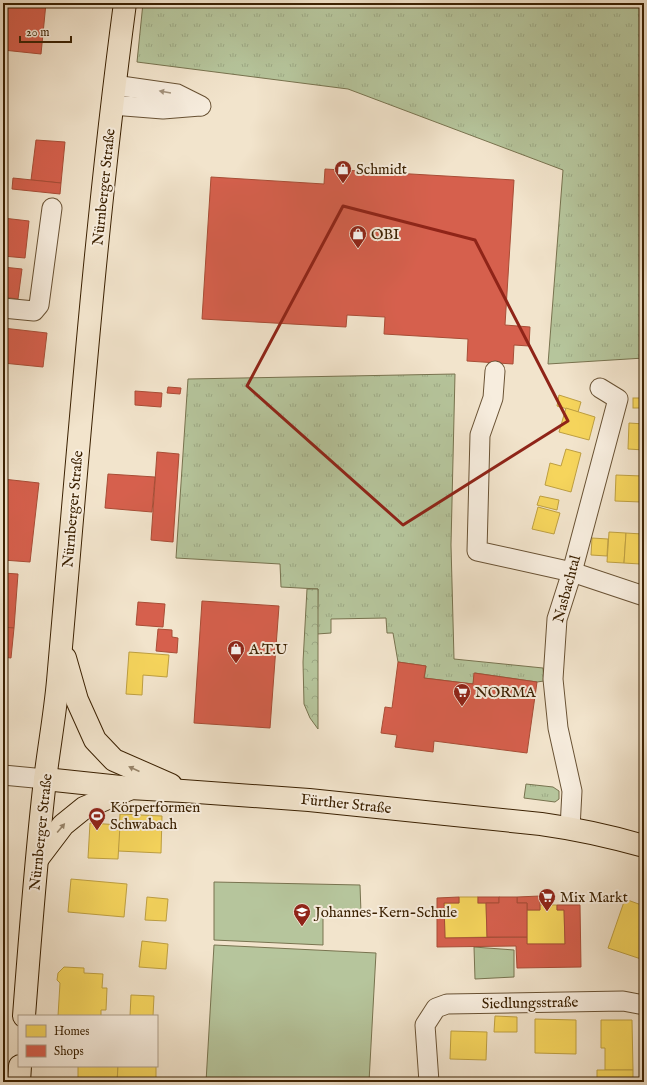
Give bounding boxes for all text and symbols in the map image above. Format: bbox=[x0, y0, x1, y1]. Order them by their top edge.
scale bar bbox=[20, 18, 71, 44]
text: 20 m bbox=[26, 25, 49, 40]
one-way arrow bbox=[159, 89, 171, 95]
street label: Nürnberger Straße bbox=[88, 127, 120, 246]
shop icon: Schmidt bbox=[333, 159, 353, 184]
place label: Schmidt bbox=[356, 160, 407, 179]
shop icon: OBI bbox=[348, 224, 368, 249]
place label: OBI bbox=[371, 225, 400, 244]
street label: Nürnberger Straße bbox=[58, 450, 88, 568]
street label: Nasbachtal bbox=[549, 552, 585, 625]
shop icon: A.T.U bbox=[226, 639, 246, 664]
place label: A.T.U bbox=[248, 640, 288, 659]
supermarket icon: NORMA bbox=[452, 682, 472, 707]
place label: NORMA bbox=[475, 683, 536, 702]
one-way arrow bbox=[129, 766, 140, 772]
street label: Nürnberger Straße bbox=[25, 772, 57, 891]
street label: Fürther Straße bbox=[300, 790, 392, 818]
place label: Körperformen Schwabach bbox=[110, 798, 200, 834]
sports icon: Körperformen Schwabach bbox=[87, 806, 107, 831]
one-way arrow bbox=[56, 823, 65, 834]
supermarket icon: Mix Markt bbox=[537, 887, 557, 912]
place label: Mix Markt bbox=[560, 888, 628, 907]
school or university icon: Johannes-Kern-Schule bbox=[292, 902, 312, 927]
place label: Johannes-Kern-Schule bbox=[313, 903, 457, 922]
street label: Siedlungsstraße bbox=[481, 993, 579, 1013]
legend bbox=[18, 1015, 158, 1067]
text: Homes bbox=[54, 1024, 90, 1039]
text: Shops bbox=[54, 1044, 84, 1060]

